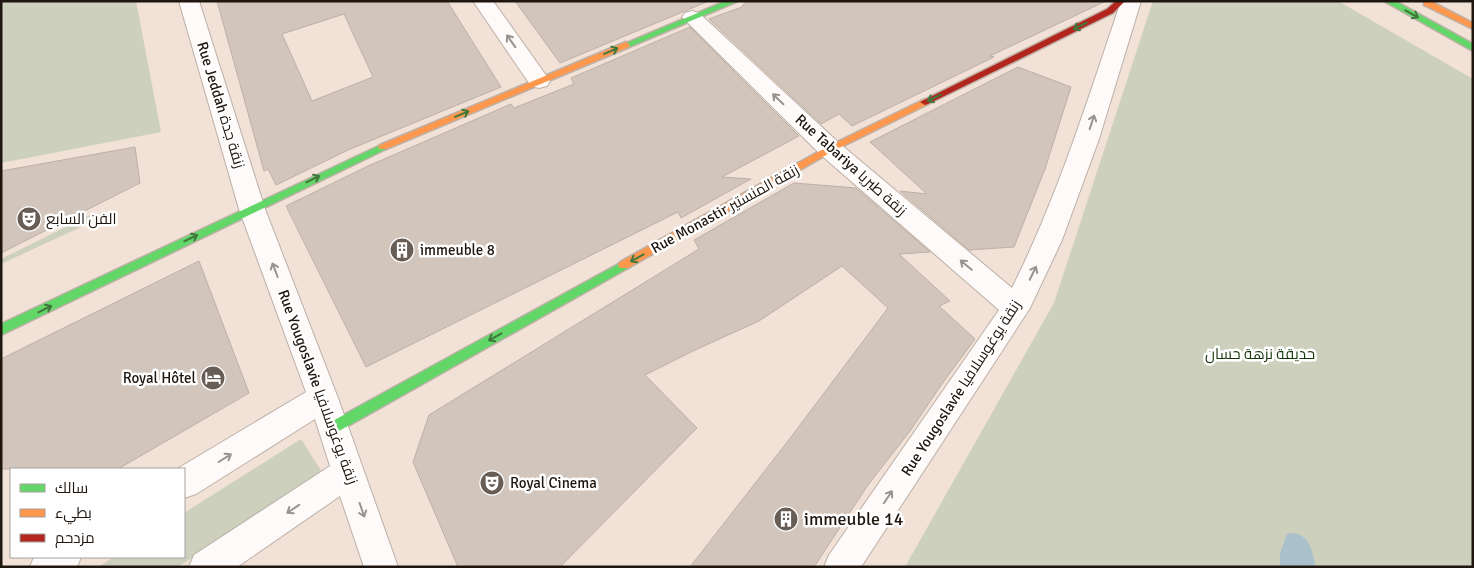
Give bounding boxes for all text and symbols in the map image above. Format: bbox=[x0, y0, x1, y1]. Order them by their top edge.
one-way arrow bbox=[1404, 9, 1419, 19]
one-way arrow bbox=[1072, 22, 1087, 32]
one-way arrow bbox=[506, 35, 516, 49]
street label: Rue Jeddah زنقة جدة bbox=[193, 39, 249, 171]
one-way arrow bbox=[603, 45, 618, 55]
one-way arrow bbox=[772, 93, 784, 105]
one-way arrow bbox=[927, 94, 942, 103]
one-way arrow bbox=[454, 108, 469, 118]
street label: Rue Tabariya زنقة طبريا bbox=[792, 110, 910, 220]
one-way arrow bbox=[1088, 114, 1098, 130]
street label: Rue Monastir زنقة المنستير bbox=[648, 161, 802, 257]
one-way arrow bbox=[305, 174, 320, 183]
theatre icon: الفن السابع bbox=[16, 206, 42, 232]
place label: الفن السابع bbox=[46, 210, 117, 230]
one-way arrow bbox=[184, 233, 199, 243]
building icon: immeuble 8 bbox=[389, 237, 415, 263]
place label: immeuble 8 bbox=[420, 241, 495, 259]
one-way arrow bbox=[629, 253, 644, 263]
one-way arrow bbox=[959, 259, 972, 270]
one-way arrow bbox=[270, 263, 279, 278]
one-way arrow bbox=[1029, 266, 1038, 281]
street label: Rue Yougoslavie زنقة يوغوسلافيا bbox=[274, 287, 362, 487]
street label: Rue Yougoslavie زنقة يوغوسلافيا bbox=[897, 297, 1025, 479]
one-way arrow bbox=[37, 304, 52, 313]
one-way arrow bbox=[487, 332, 502, 342]
park label: حديقة نزهة حسان bbox=[1205, 345, 1315, 364]
hotel icon: Royal Hôtel bbox=[200, 365, 226, 391]
place label: Royal Hôtel bbox=[123, 369, 196, 387]
one-way arrow bbox=[218, 452, 232, 462]
legend bbox=[10, 468, 185, 558]
theatre icon: Royal Cinema bbox=[479, 470, 505, 496]
place label: Royal Cinema bbox=[510, 474, 597, 492]
text: سالك bbox=[55, 479, 88, 497]
one-way arrow bbox=[883, 491, 893, 505]
one-way arrow bbox=[357, 502, 367, 518]
text: بطيء bbox=[55, 504, 92, 525]
one-way arrow bbox=[287, 504, 301, 514]
building icon: immeuble 14 bbox=[773, 506, 799, 532]
place label: immeuble 14 bbox=[804, 508, 904, 530]
text: مزدحم bbox=[55, 529, 95, 548]

